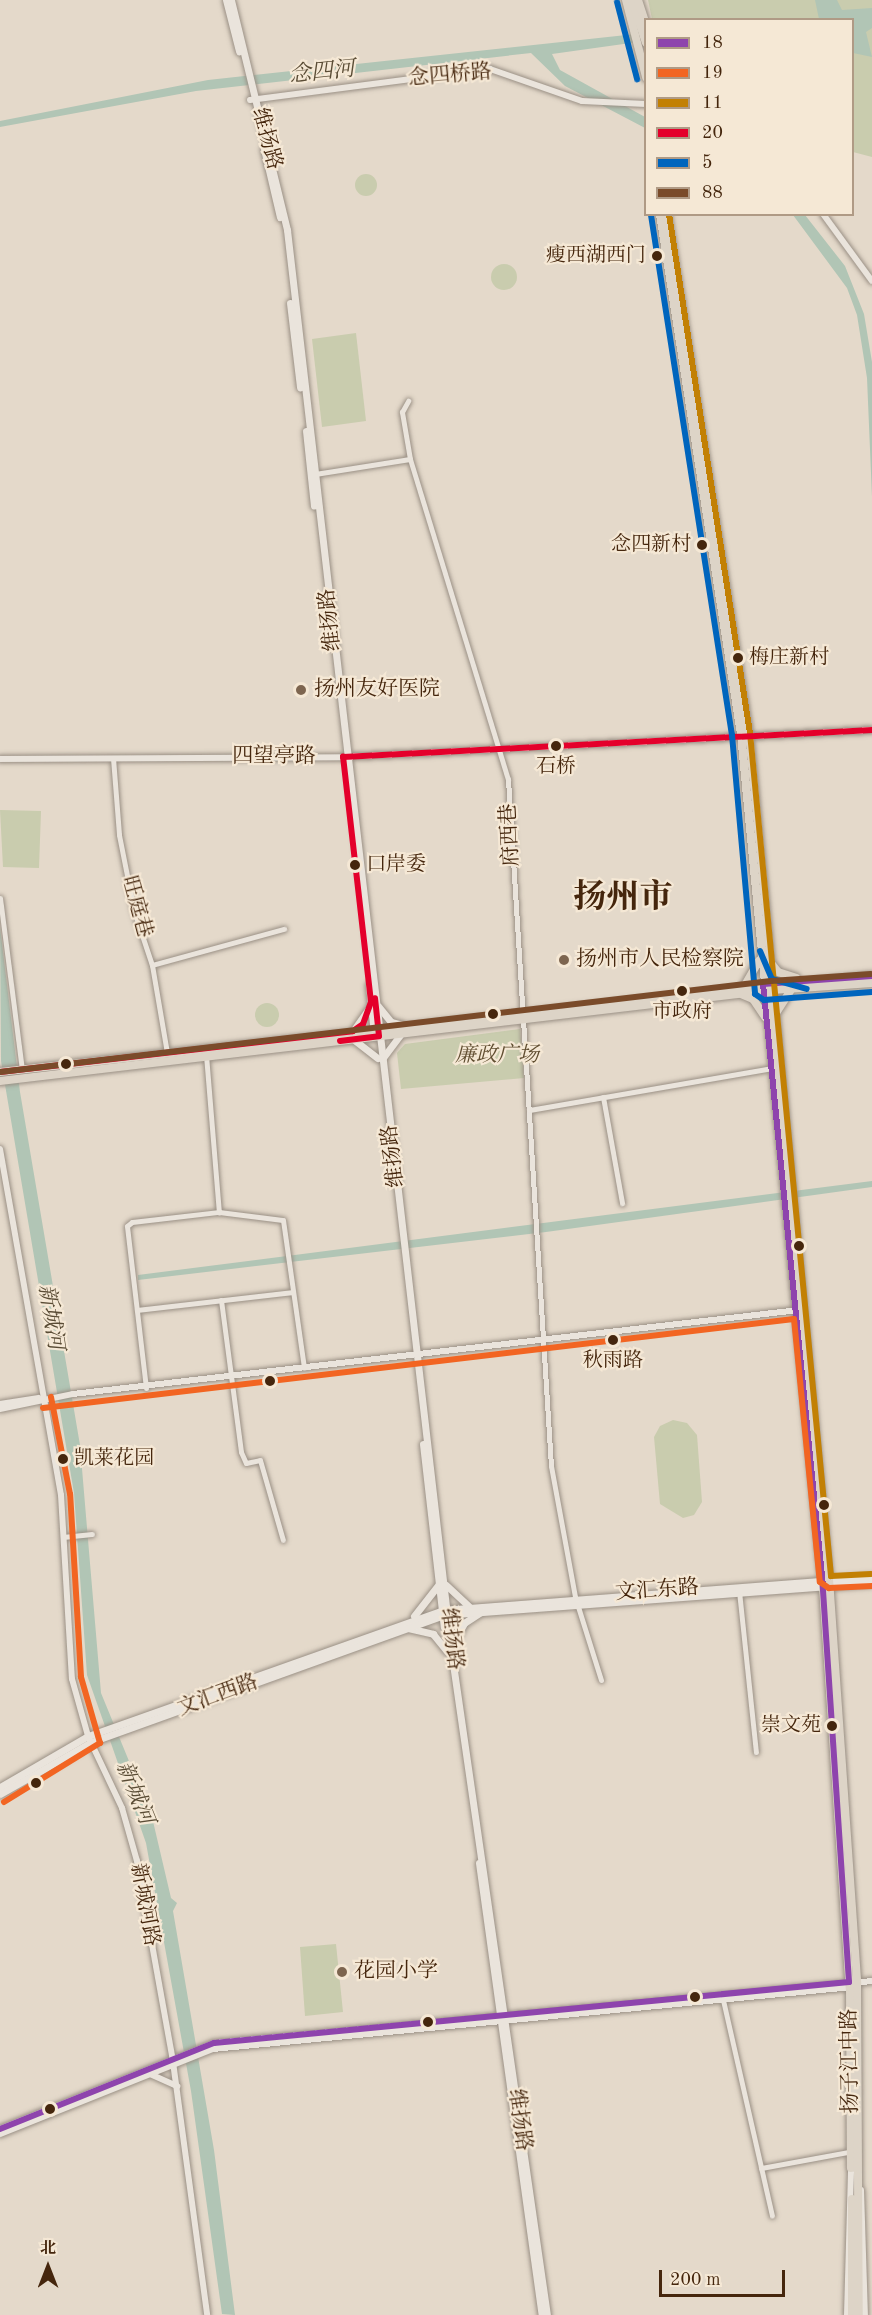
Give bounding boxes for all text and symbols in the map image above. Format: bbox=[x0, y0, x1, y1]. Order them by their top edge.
legend bbox=[644, 18, 854, 216]
text: 18 bbox=[702, 34, 723, 52]
water label: 念四河 bbox=[288, 56, 356, 90]
street label: 念四桥路 bbox=[407, 60, 493, 92]
text: 19 bbox=[702, 64, 723, 82]
text: 11 bbox=[702, 94, 723, 112]
street label: 维扬路 bbox=[246, 105, 286, 173]
text: 20 bbox=[702, 124, 723, 142]
text: 5 bbox=[702, 154, 712, 172]
text: 88 bbox=[702, 184, 723, 202]
place label: 瘦西湖西门 bbox=[546, 244, 646, 268]
marker: 瘦西湖西门 bbox=[651, 250, 663, 262]
place label: 念四新村 bbox=[611, 533, 691, 557]
marker: 念四新村 bbox=[696, 539, 708, 551]
street label: 维扬路 bbox=[315, 587, 347, 653]
place label: 梅庄新村 bbox=[749, 646, 829, 670]
marker: 梅庄新村 bbox=[732, 652, 744, 664]
place label: 扬州友好医院 bbox=[314, 677, 440, 703]
marker: 扬州友好医院 bbox=[292, 681, 310, 699]
marker: 石桥 bbox=[550, 740, 562, 752]
street label: 四望亭路 bbox=[232, 744, 316, 770]
place label: 石桥 bbox=[536, 755, 576, 779]
street label: 府西巷 bbox=[497, 803, 525, 867]
place label: 口岸委 bbox=[366, 853, 426, 877]
marker: 口岸委 bbox=[349, 859, 361, 871]
street label: 旺庭巷 bbox=[116, 873, 156, 941]
district label: 扬州市 bbox=[574, 879, 672, 919]
place label: 扬州市人民检察院 bbox=[576, 947, 744, 973]
marker: 扬州市人民检察院 bbox=[557, 953, 571, 967]
marker: 市政府 bbox=[676, 985, 688, 997]
place label: 市政府 bbox=[652, 1000, 712, 1024]
unlabelled marker bbox=[487, 1008, 499, 1020]
park label: 廉政广场 bbox=[455, 1043, 539, 1069]
unlabelled marker bbox=[60, 1058, 72, 1070]
street label: 维扬路 bbox=[378, 1123, 410, 1189]
unlabelled marker bbox=[793, 1240, 805, 1252]
water label: 新城河 bbox=[32, 1282, 68, 1352]
marker: 秋雨路 bbox=[607, 1334, 619, 1346]
place label: 秋雨路 bbox=[583, 1349, 643, 1373]
unlabelled marker bbox=[264, 1375, 276, 1387]
place label: 凯莱花园 bbox=[74, 1447, 154, 1471]
marker: 凯莱花园 bbox=[57, 1453, 69, 1465]
unlabelled marker bbox=[818, 1499, 830, 1511]
street label: 文汇东路 bbox=[614, 1576, 700, 1606]
street label: 维扬路 bbox=[435, 1606, 467, 1672]
street label: 文汇西路 bbox=[174, 1670, 262, 1722]
place label: 崇文苑 bbox=[761, 1714, 821, 1738]
marker: 崇文苑 bbox=[826, 1720, 838, 1732]
water label: 新城河 bbox=[109, 1757, 159, 1829]
unlabelled marker bbox=[30, 1777, 42, 1789]
street label: 新城河路 bbox=[124, 1861, 164, 1949]
place label: 花园小学 bbox=[354, 1959, 438, 1985]
marker: 花园小学 bbox=[335, 1965, 349, 1979]
unlabelled marker bbox=[689, 1991, 701, 2003]
street label: 扬子江中路 bbox=[837, 2008, 865, 2114]
unlabelled marker bbox=[422, 2016, 434, 2028]
street label: 维扬路 bbox=[502, 2087, 536, 2153]
unlabelled marker bbox=[44, 2103, 56, 2115]
north arrow bbox=[18, 2237, 78, 2297]
text: 北 bbox=[40, 2241, 56, 2257]
scale bar bbox=[662, 2258, 788, 2296]
text: 200 m bbox=[670, 2271, 721, 2289]

